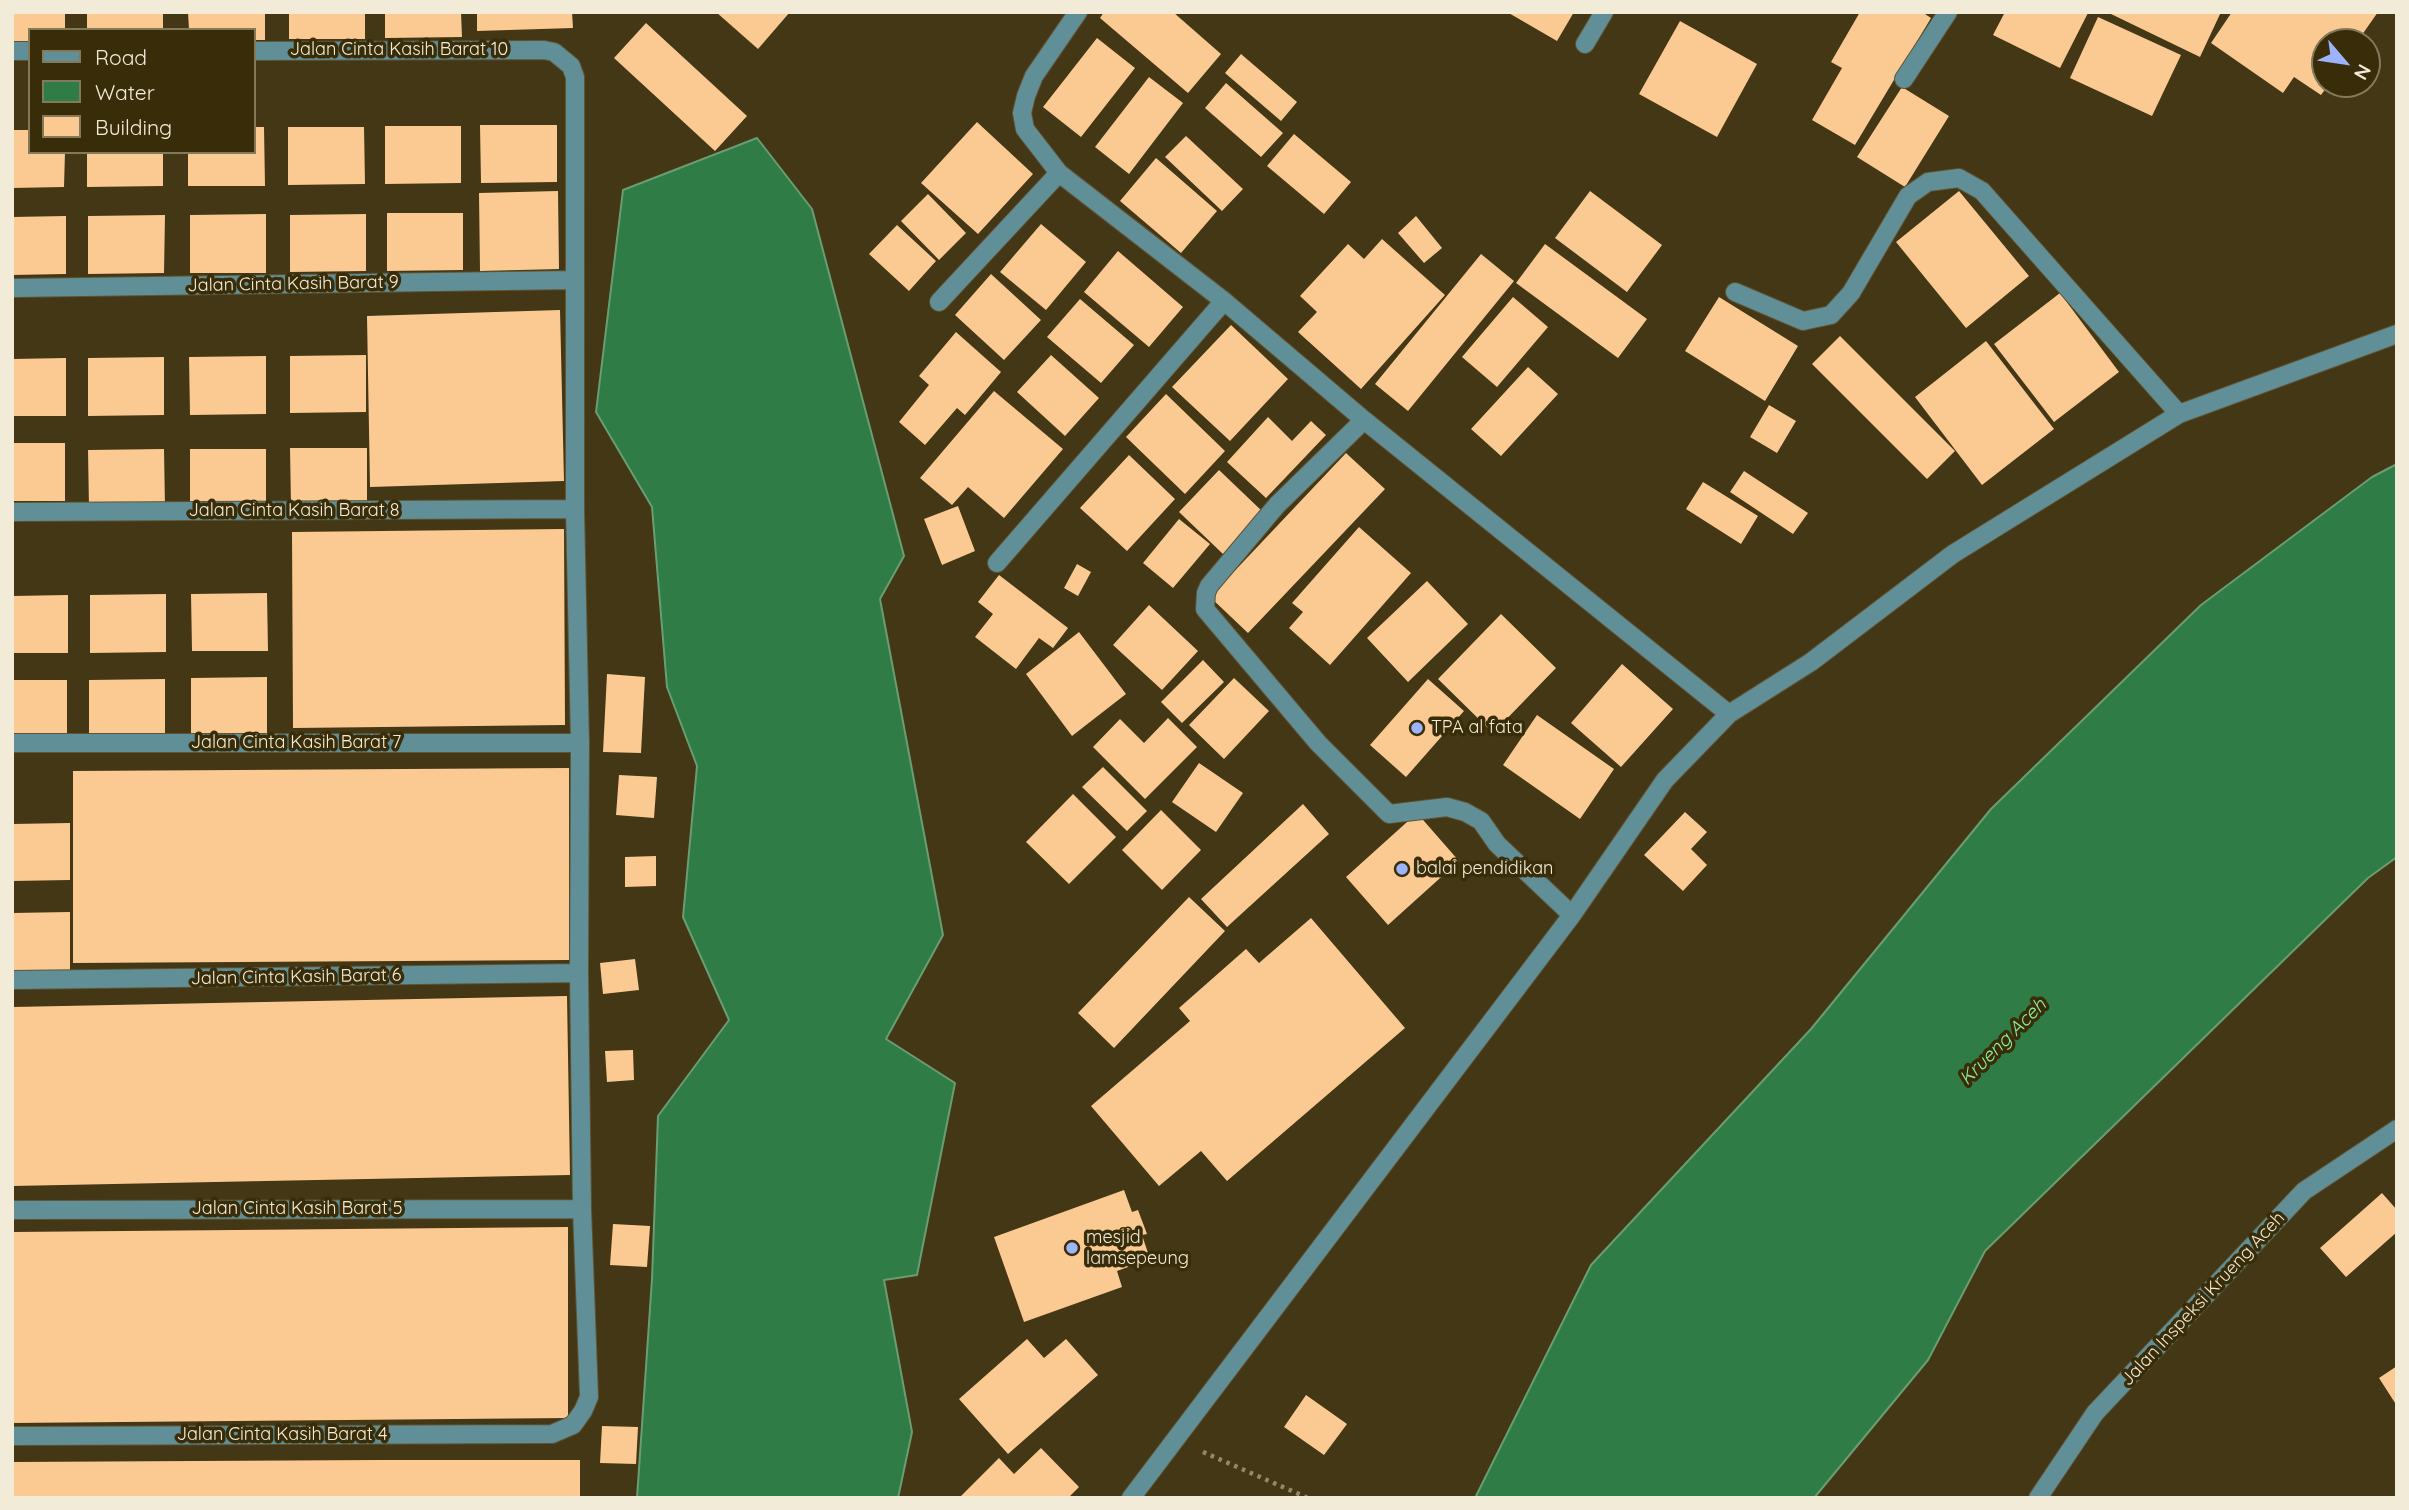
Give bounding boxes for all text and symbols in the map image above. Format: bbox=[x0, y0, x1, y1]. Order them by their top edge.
legend bbox=[28, 28, 256, 154]
north arrow bbox=[2311, 28, 2381, 98]
street label: Jalan Cinta Kasih Barat 10 bbox=[290, 39, 508, 61]
text: Road bbox=[95, 44, 147, 70]
text: N bbox=[2349, 60, 2376, 84]
text: Water bbox=[95, 79, 155, 105]
text: Building bbox=[95, 114, 172, 140]
street label: Jalan Cinta Kasih Barat 9 bbox=[187, 271, 399, 297]
street label: Jalan Cinta Kasih Barat 8 bbox=[189, 500, 399, 522]
place label: TPA al fata bbox=[1431, 717, 1523, 739]
marker: TPA al fata bbox=[1409, 720, 1425, 736]
street label: Jalan Cinta Kasih Barat 7 bbox=[191, 732, 401, 754]
place label: balai pendidikan bbox=[1416, 858, 1554, 880]
marker: balai pendidikan bbox=[1394, 861, 1410, 877]
street label: Jalan Cinta Kasih Barat 6 bbox=[190, 964, 402, 990]
water label: Krueng Aceh bbox=[1955, 994, 2051, 1090]
street label: Jalan Cinta Kasih Barat 5 bbox=[191, 1198, 403, 1220]
street label: Jalan Inspeksi Krueng Aceh bbox=[2117, 1208, 2289, 1390]
place label: mesjid lamsepeung bbox=[1086, 1227, 1189, 1270]
marker: mesjid lamsepeung bbox=[1064, 1240, 1080, 1256]
street label: Jalan Cinta Kasih Barat 4 bbox=[177, 1424, 387, 1446]

